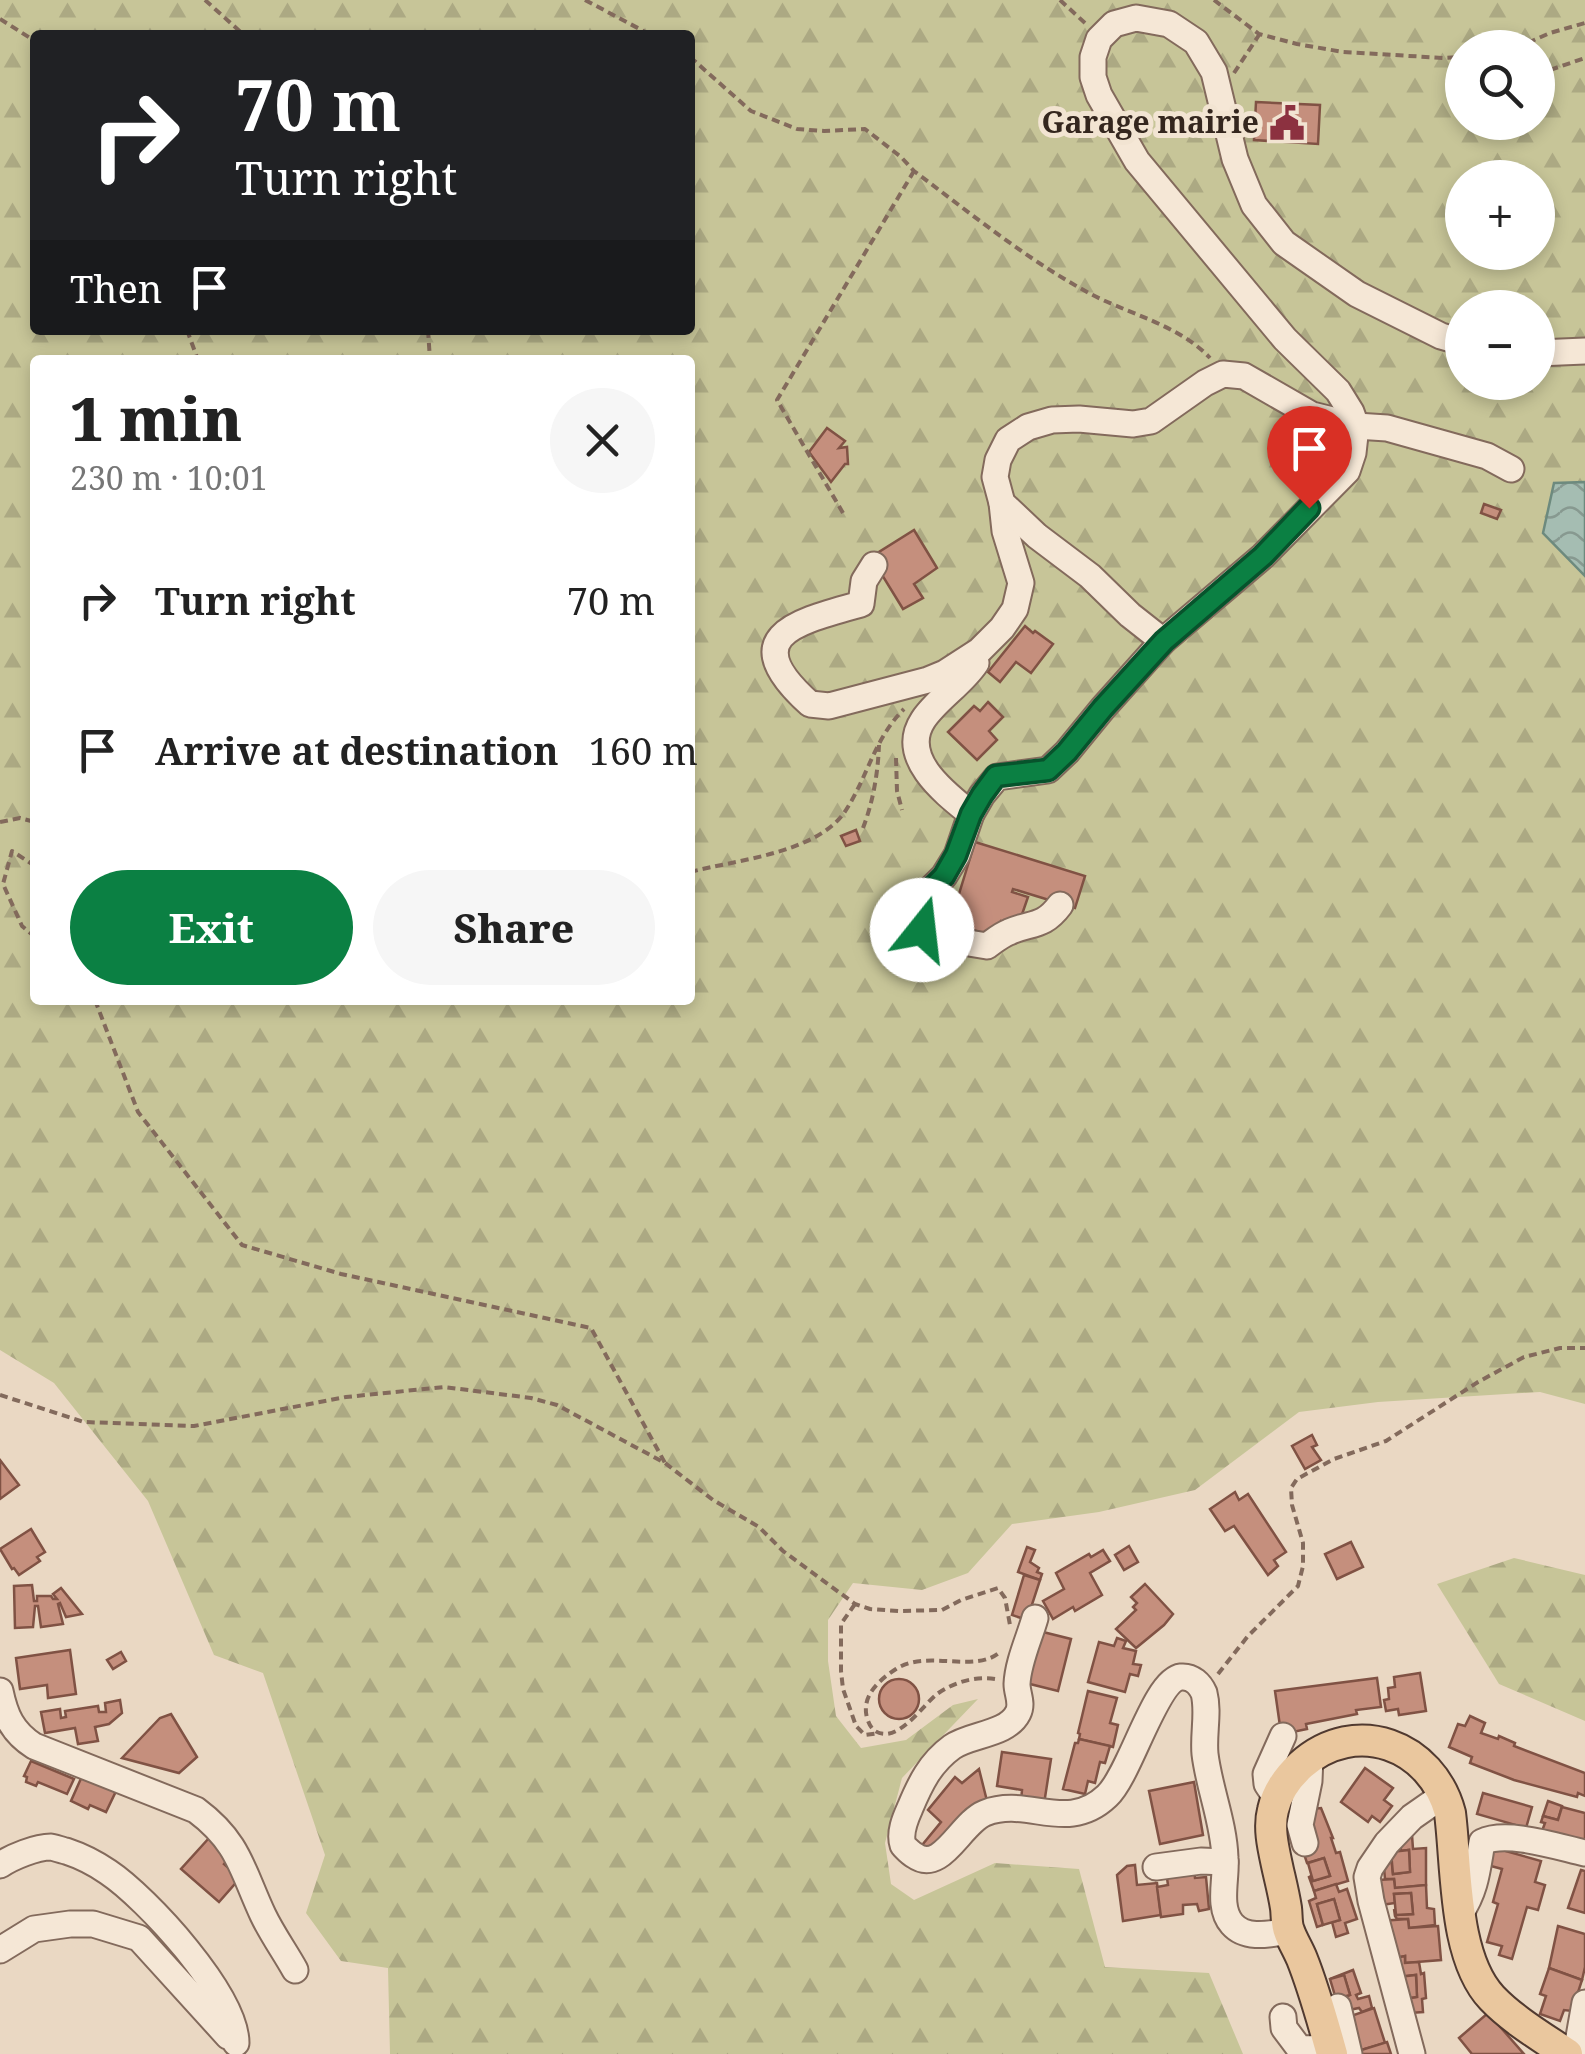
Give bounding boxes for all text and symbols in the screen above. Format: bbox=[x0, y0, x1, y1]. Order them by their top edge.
map controls bbox=[1445, 30, 1555, 400]
button: search bbox=[1445, 30, 1555, 140]
text: 70 m bbox=[235, 56, 401, 152]
icon: right bbox=[70, 70, 200, 200]
place label: Garage mairie bbox=[1042, 101, 1259, 142]
public building icon: Garage mairie bbox=[1268, 104, 1306, 142]
text: Turn right bbox=[235, 147, 457, 208]
button: + bbox=[1445, 160, 1555, 270]
icon: arrive bbox=[182, 260, 237, 315]
text: Then bbox=[70, 262, 162, 314]
button: − bbox=[1445, 290, 1555, 400]
text: 1 min bbox=[70, 377, 242, 459]
button: close bbox=[550, 388, 655, 493]
pin bbox=[1267, 406, 1352, 509]
icon: arrive bbox=[1282, 421, 1337, 476]
text: 230 m · 10:01 bbox=[70, 456, 268, 499]
icon: right bbox=[70, 573, 125, 628]
text: Turn right bbox=[155, 574, 356, 626]
text: 70 m bbox=[567, 574, 655, 626]
icon: arrive bbox=[70, 723, 125, 778]
text: Arrive at destination bbox=[155, 724, 559, 776]
text: 160 m bbox=[589, 724, 698, 776]
button: Exit bbox=[70, 870, 353, 985]
button: Share bbox=[373, 870, 655, 985]
position arrow bbox=[870, 878, 974, 982]

